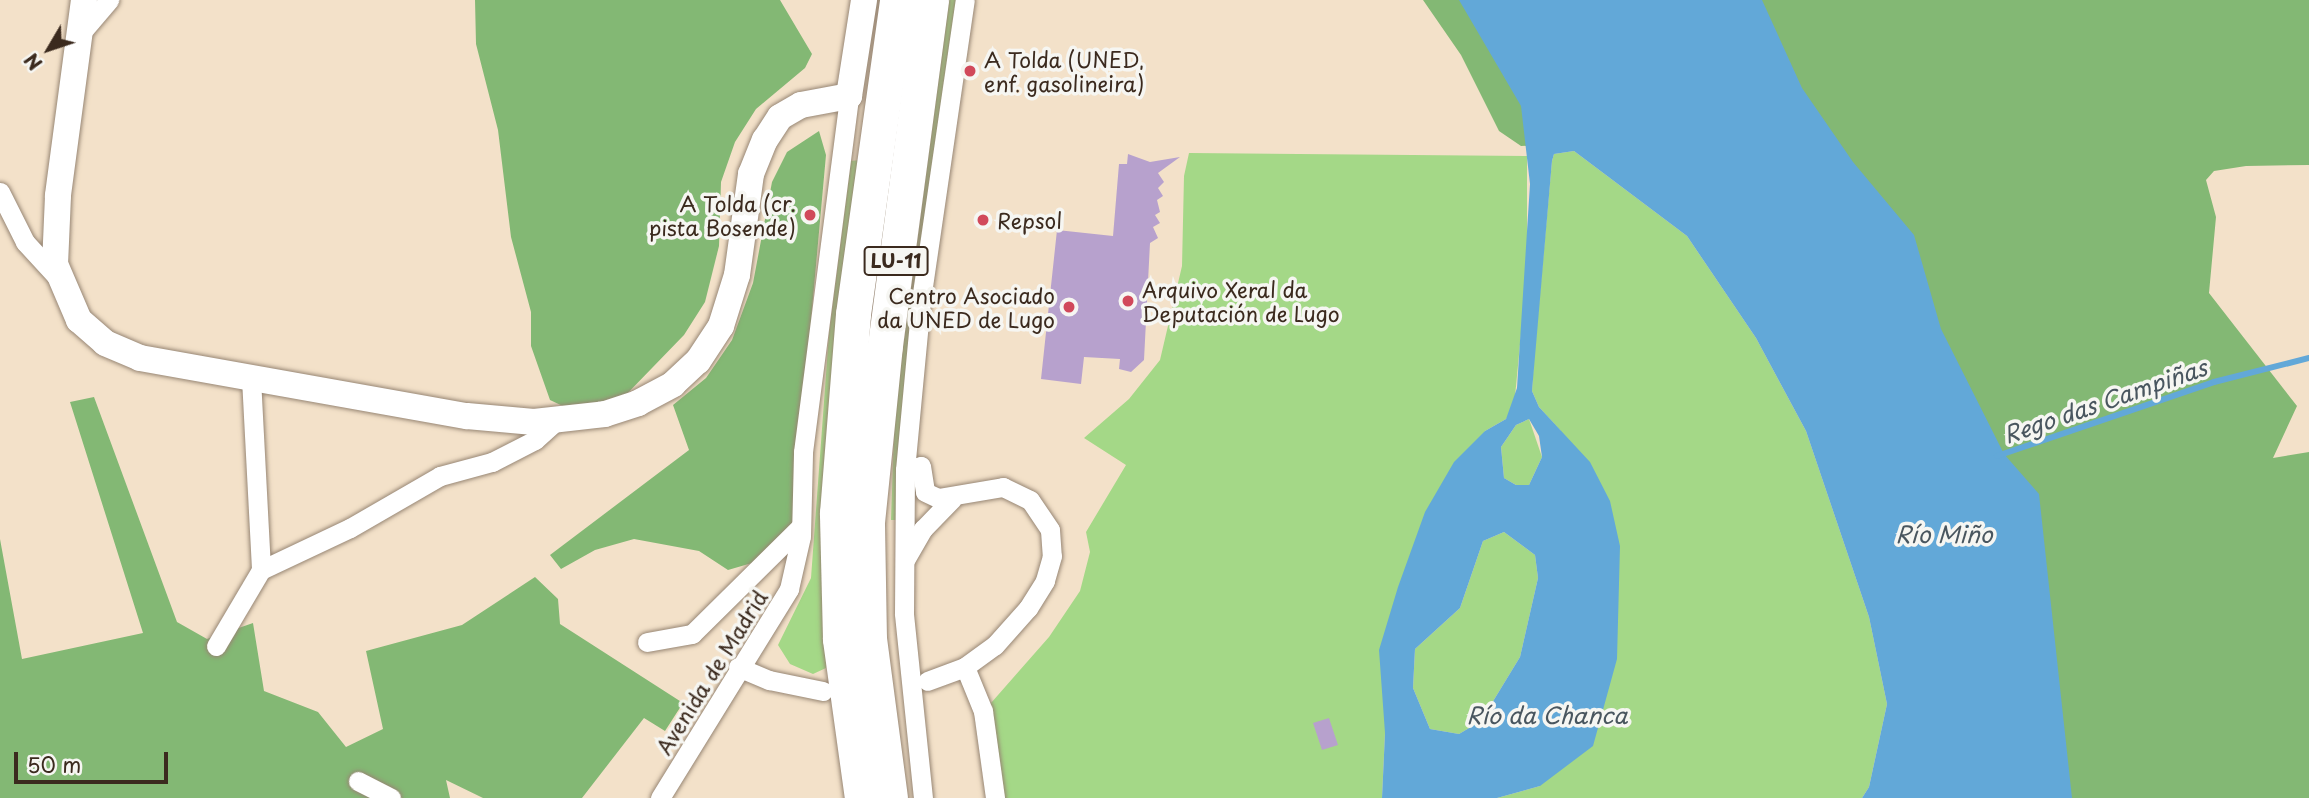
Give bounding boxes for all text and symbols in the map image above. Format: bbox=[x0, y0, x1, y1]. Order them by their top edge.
north arrow bbox=[14, 14, 84, 84]
place label: A Tolda (UNED, enf. gasolineira) bbox=[984, 46, 1146, 96]
text: N bbox=[17, 48, 48, 77]
marker: A Tolda (UNED, enf. gasolineira) bbox=[962, 63, 978, 79]
place label: A Tolda (cr. pista Bosende) bbox=[649, 190, 796, 240]
marker: A Tolda (cr. pista Bosende) bbox=[802, 207, 818, 223]
place label: Repsol bbox=[997, 207, 1062, 233]
marker: Repsol bbox=[975, 212, 991, 228]
road number: LU-11 bbox=[863, 246, 929, 276]
place label: Arquivo Xeral da Deputación de Lugo bbox=[1142, 276, 1341, 326]
place label: Centro Asociado da UNED de Lugo bbox=[876, 282, 1055, 332]
marker: Arquivo Xeral da Deputación de Lugo bbox=[1120, 293, 1136, 309]
marker: Centro Asociado da UNED de Lugo bbox=[1061, 299, 1077, 315]
water label: Rego das Campiñas bbox=[1998, 353, 2212, 449]
water label: Río Miño bbox=[1895, 520, 1993, 548]
street label: Avenida de Madrid bbox=[650, 585, 772, 759]
water label: Río da Chanca bbox=[1465, 701, 1629, 729]
scale bar bbox=[18, 738, 172, 782]
text: 50 m bbox=[27, 748, 81, 780]

